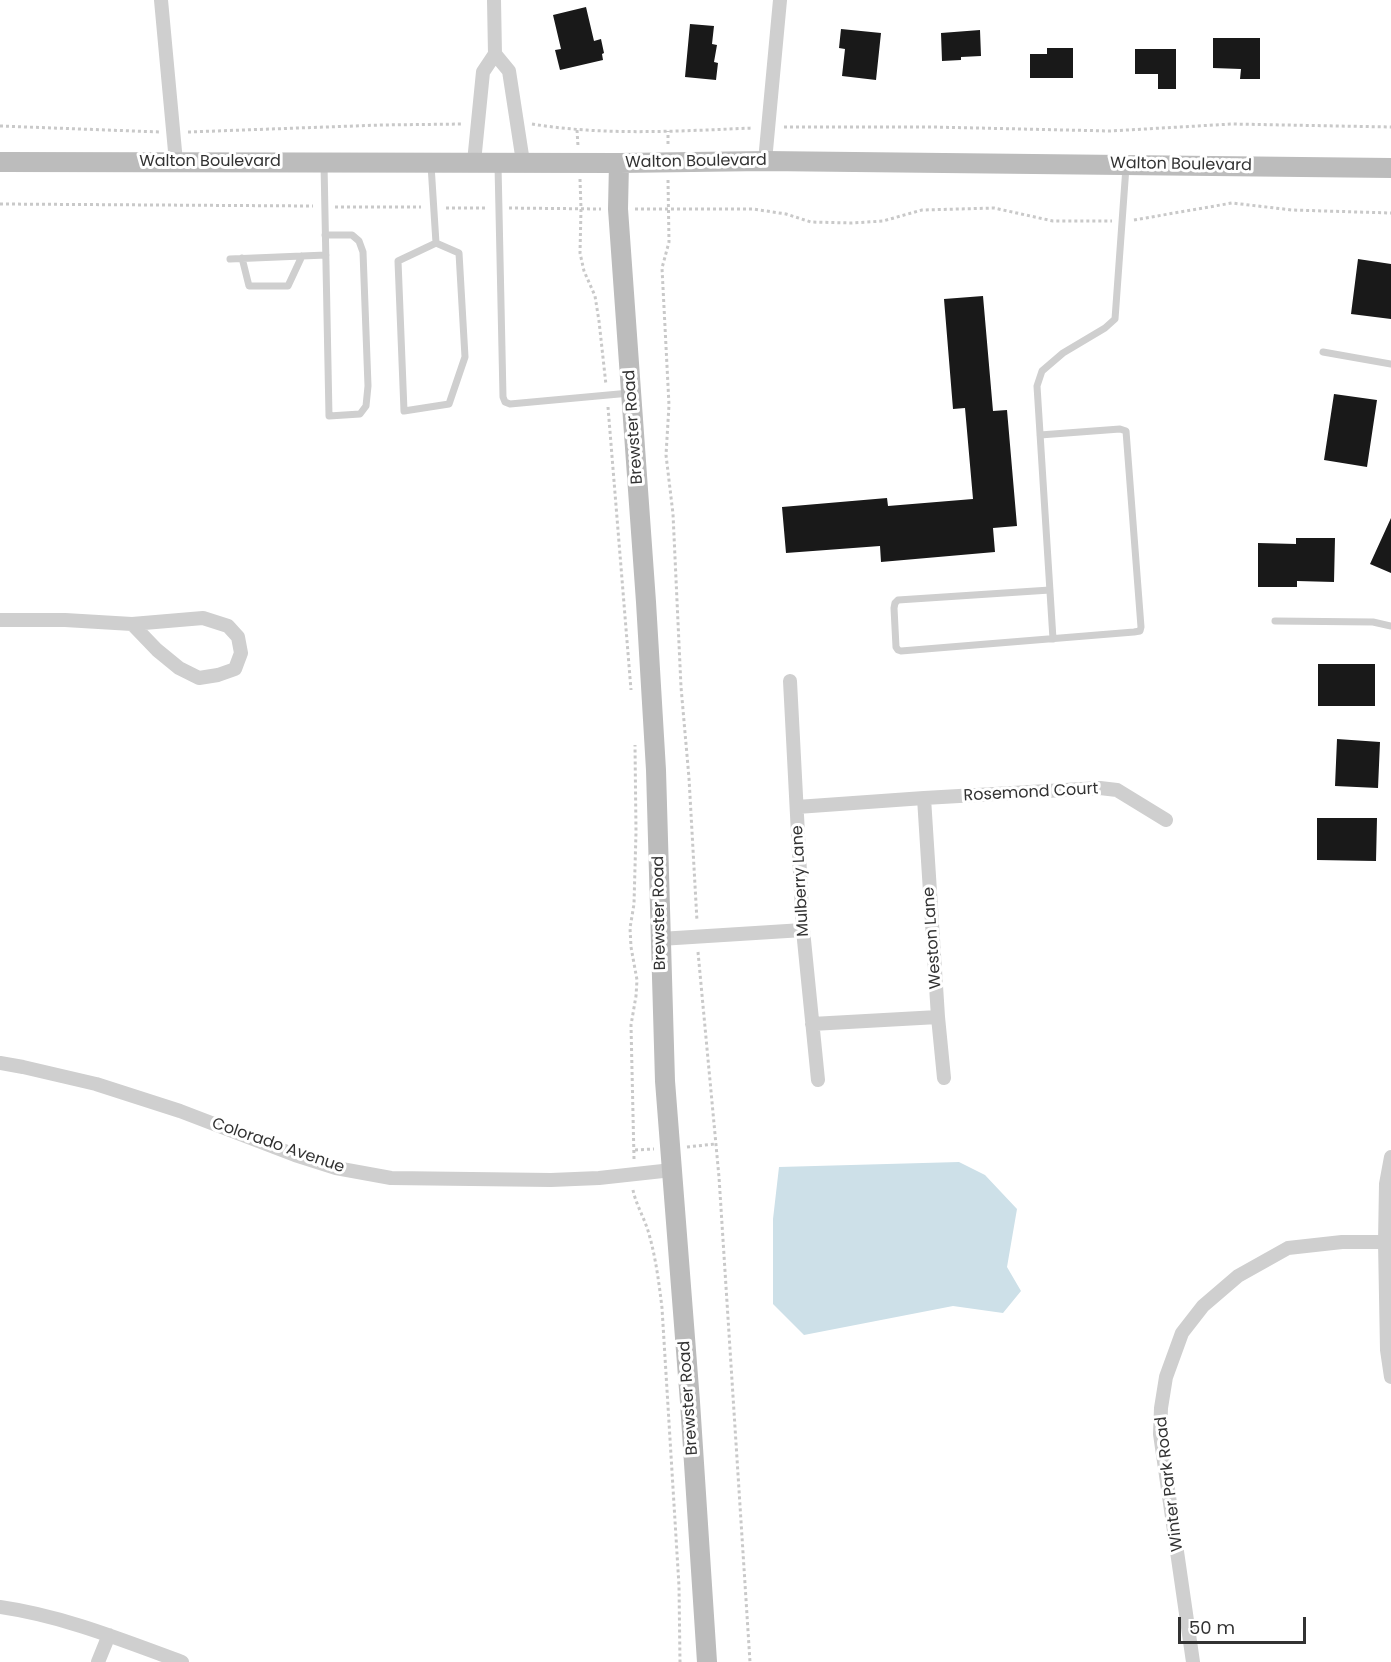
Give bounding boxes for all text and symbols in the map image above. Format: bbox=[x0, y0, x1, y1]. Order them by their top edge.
street label: Walton Boulevard bbox=[625, 151, 767, 173]
street label: Walton Boulevard bbox=[139, 152, 281, 172]
street label: Walton Boulevard bbox=[1110, 154, 1252, 176]
street label: Brewster Road bbox=[620, 369, 648, 485]
street label: Rosemond Court bbox=[963, 780, 1099, 806]
street label: Mulberry Lane bbox=[788, 825, 814, 937]
street label: Brewster Road bbox=[649, 855, 671, 971]
street label: Weston Lane bbox=[920, 886, 946, 990]
street label: Colorado Avenue bbox=[209, 1114, 347, 1178]
street label: Brewster Road bbox=[675, 1340, 703, 1456]
street label: Winter Park Road bbox=[1152, 1415, 1188, 1553]
scale bar bbox=[1181, 1605, 1308, 1643]
text: 50 m bbox=[1189, 1615, 1235, 1640]

